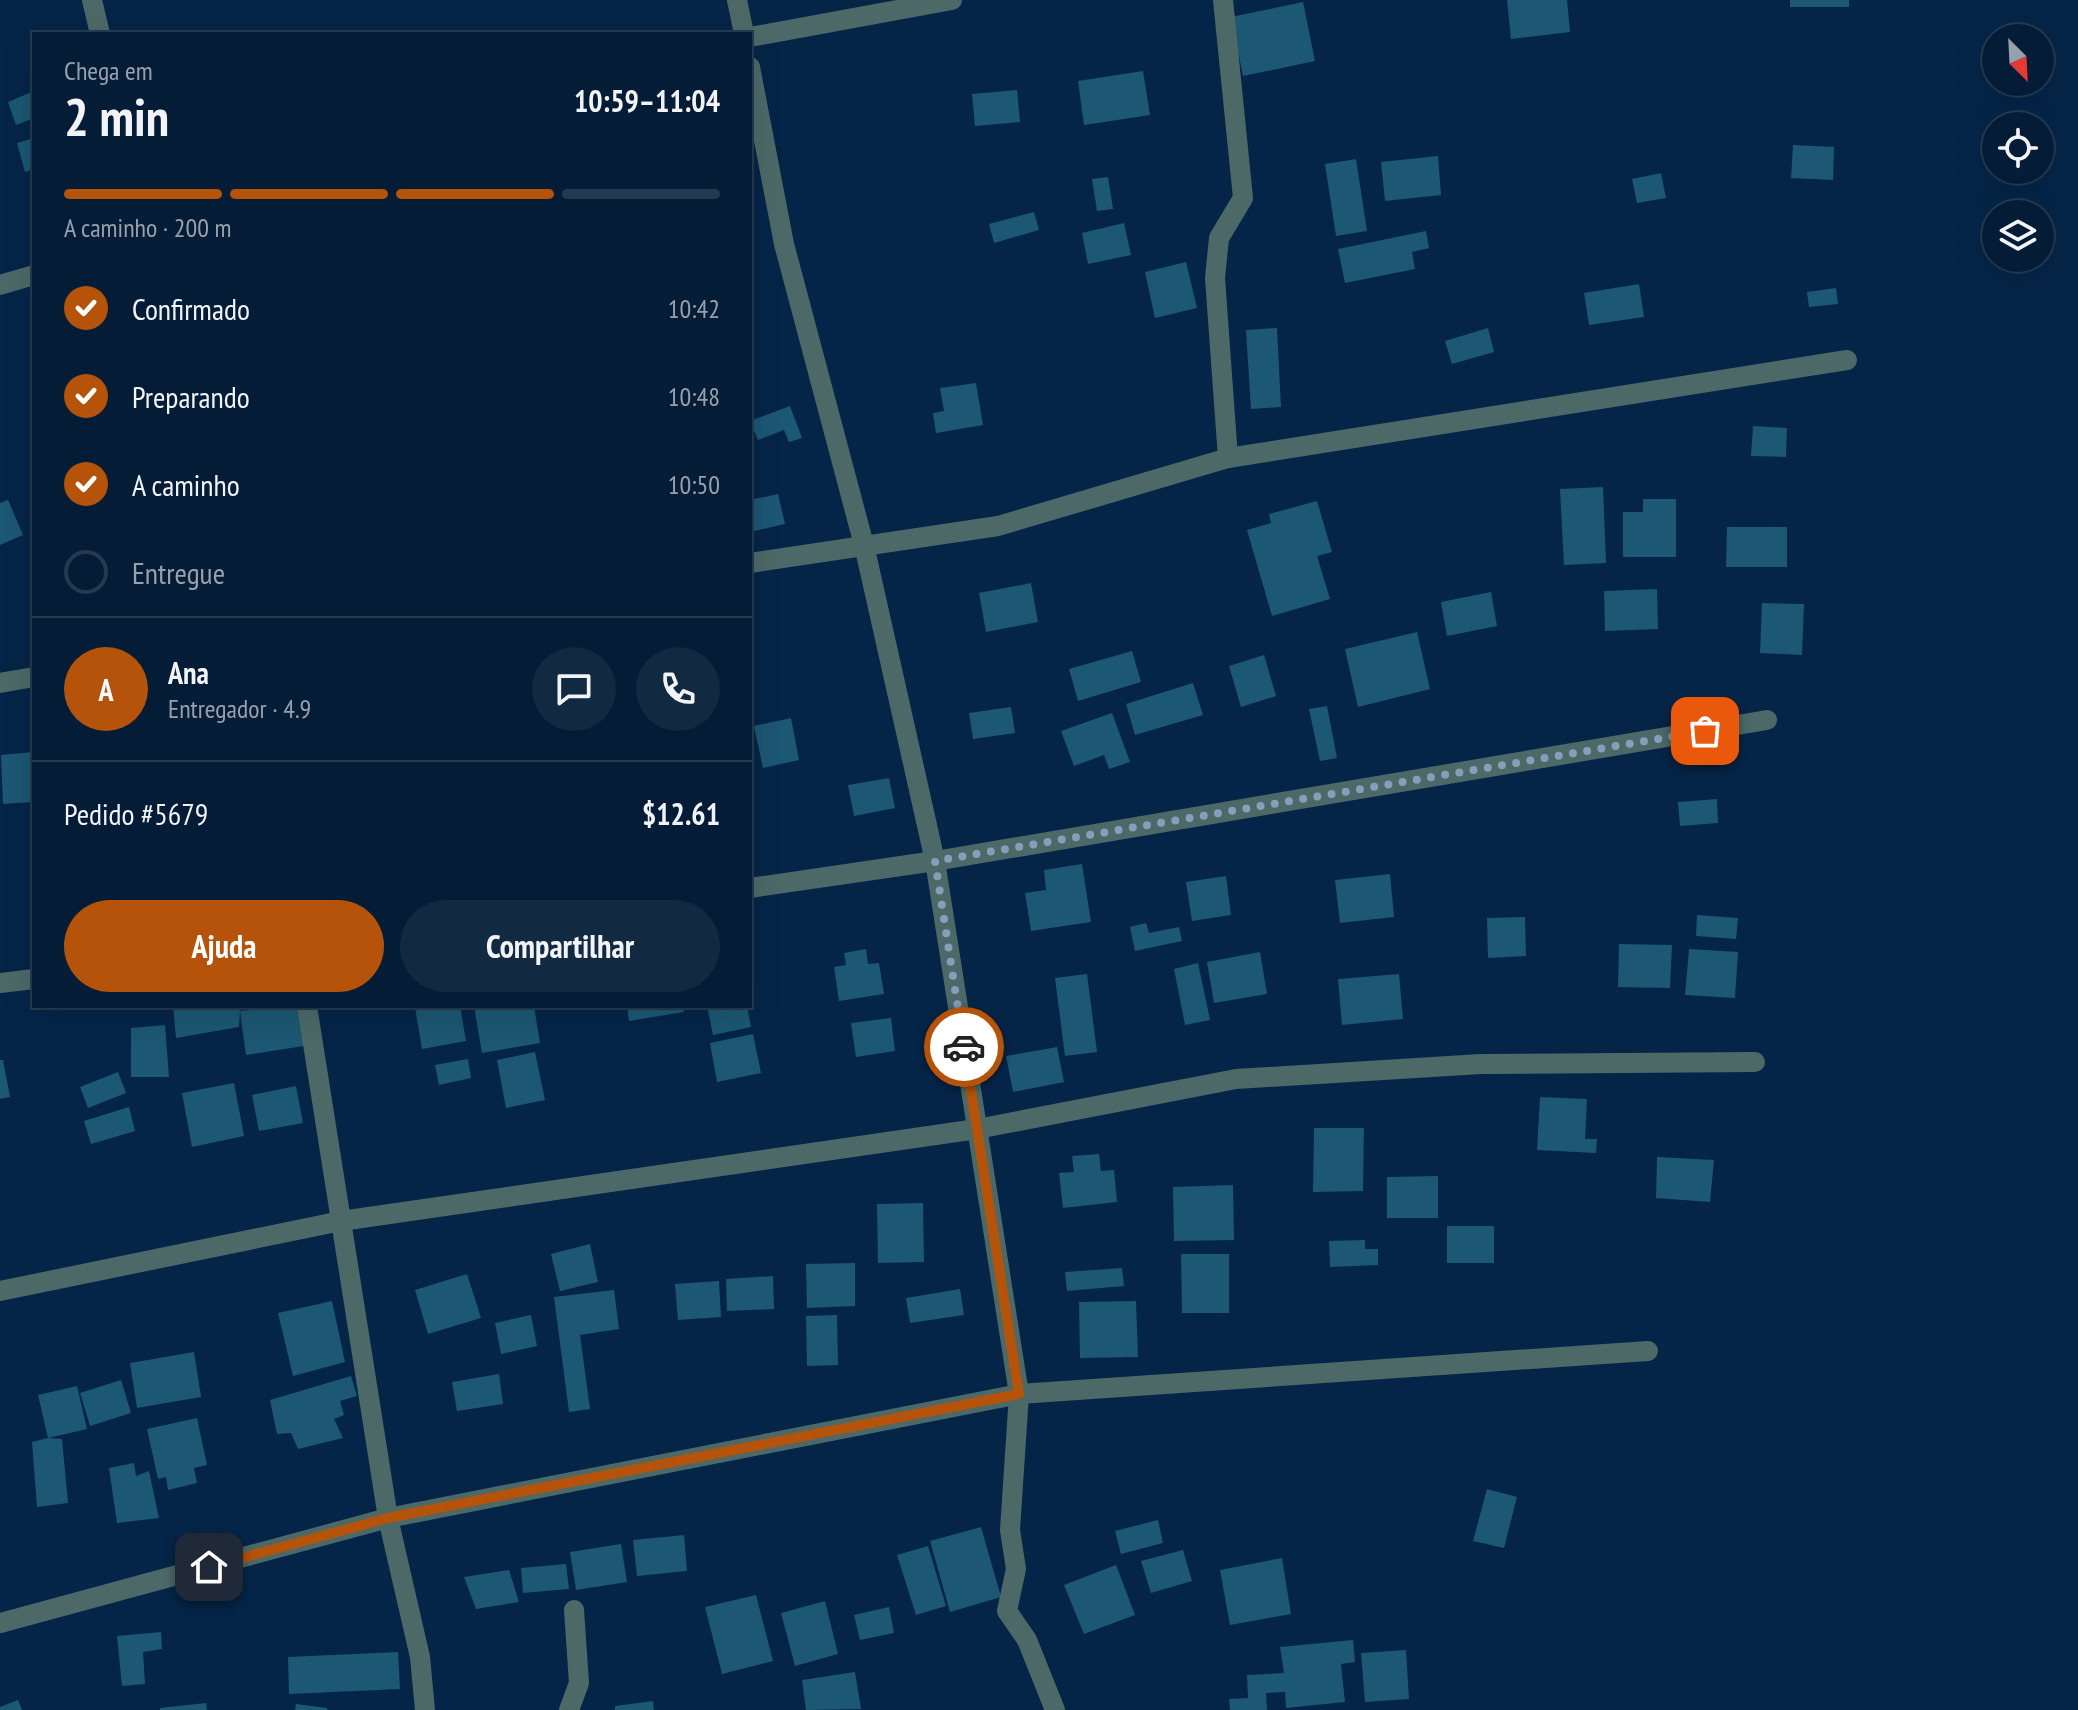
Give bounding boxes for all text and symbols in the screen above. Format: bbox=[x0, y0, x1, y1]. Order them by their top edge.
north arrow bbox=[1982, 24, 2054, 96]
map controls bbox=[1982, 24, 2054, 272]
text: Chega em bbox=[64, 54, 153, 87]
text: 10:59–11:04 bbox=[574, 81, 720, 120]
text: 2 min bbox=[64, 83, 169, 150]
button: locate bbox=[1982, 112, 2054, 184]
button: layers bbox=[1982, 200, 2054, 272]
text: A caminho · 200 m bbox=[64, 211, 231, 244]
icon: check bbox=[64, 286, 108, 330]
text: Confirmado bbox=[132, 289, 250, 328]
text: 10:42 bbox=[668, 292, 720, 325]
icon: check bbox=[64, 374, 108, 418]
text: Preparando bbox=[132, 377, 250, 416]
text: 10:48 bbox=[668, 380, 720, 413]
icon: check bbox=[64, 462, 108, 506]
text: A caminho bbox=[132, 465, 240, 504]
text: 10:50 bbox=[668, 468, 720, 501]
text: Entregue bbox=[132, 553, 225, 592]
button: chat bbox=[532, 647, 616, 731]
button: phone bbox=[636, 647, 720, 731]
text: Ana bbox=[168, 653, 209, 692]
text: A bbox=[98, 670, 114, 709]
text: Entregador · 4.9 bbox=[168, 692, 311, 725]
pin bbox=[1671, 697, 1739, 765]
icon: bag bbox=[1683, 709, 1727, 753]
text: Pedido #5679 bbox=[64, 794, 208, 833]
text: $12.61 bbox=[642, 794, 720, 833]
button: Ajuda bbox=[64, 900, 384, 992]
button: Compartilhar bbox=[400, 900, 720, 992]
courier bbox=[924, 1007, 1004, 1087]
icon: car bbox=[942, 1025, 986, 1069]
pin bbox=[175, 1533, 243, 1601]
icon: home bbox=[187, 1545, 231, 1589]

